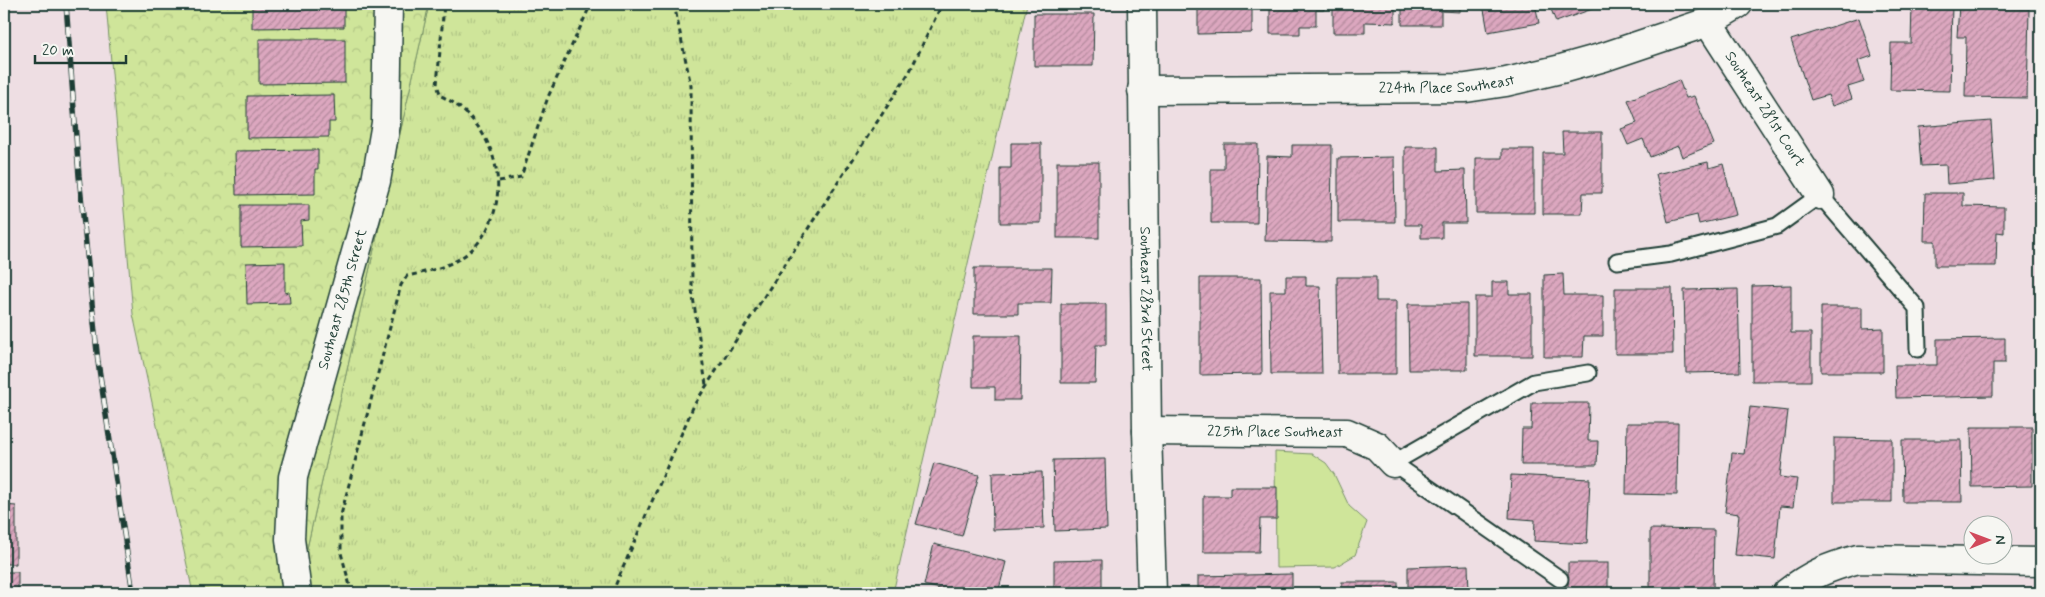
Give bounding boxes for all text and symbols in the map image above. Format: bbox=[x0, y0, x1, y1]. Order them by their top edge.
scale bar bbox=[35, 32, 126, 64]
text: 20 m bbox=[42, 41, 74, 61]
street label: Southeast 281st Court bbox=[1720, 48, 1809, 171]
street label: 224th Place Southeast bbox=[1379, 70, 1518, 99]
street label: Southeast 285th Street bbox=[314, 226, 372, 372]
street label: Southeast 283rd Street bbox=[1135, 226, 1156, 372]
street label: 225th Place Southeast bbox=[1207, 422, 1344, 443]
north arrow bbox=[1962, 514, 2012, 564]
text: N bbox=[1991, 535, 2009, 545]

